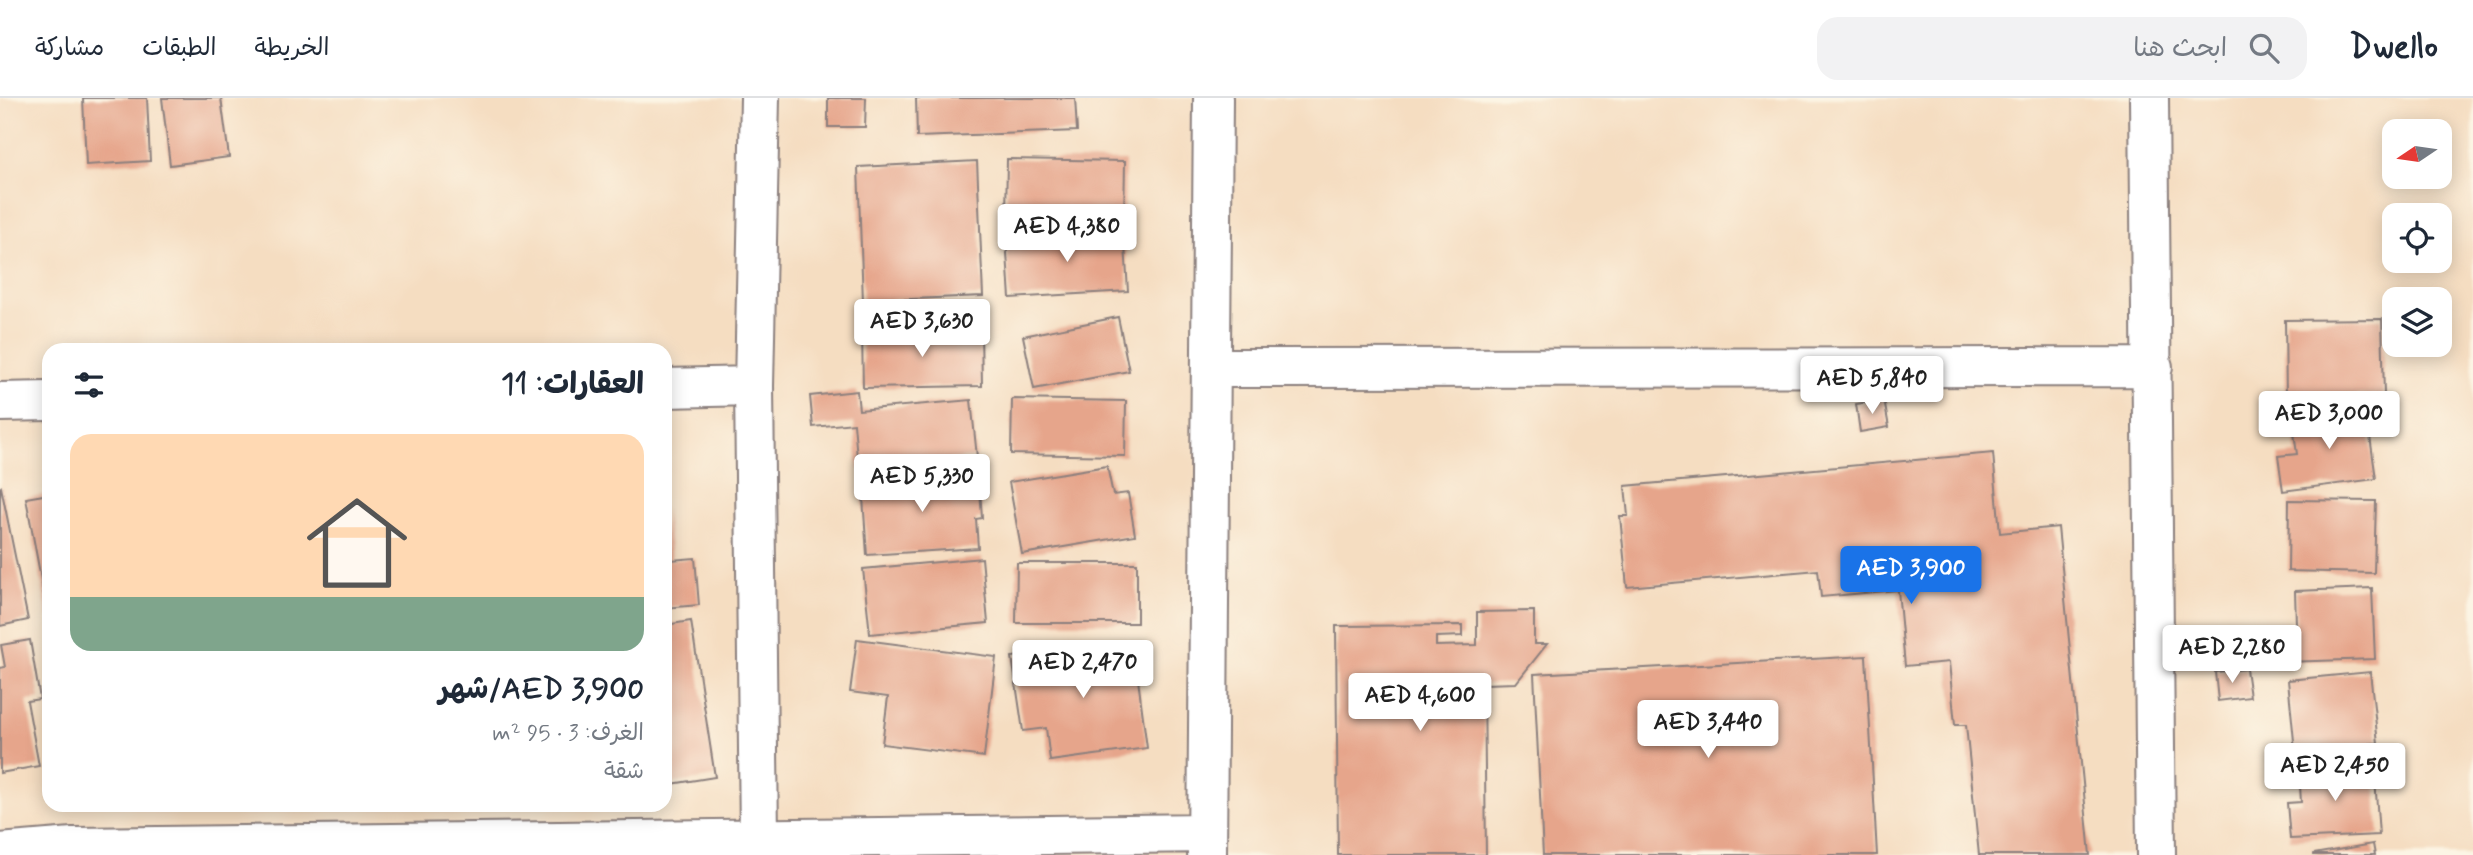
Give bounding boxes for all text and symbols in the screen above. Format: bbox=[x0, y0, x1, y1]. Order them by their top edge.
search box bbox=[1817, 17, 2307, 80]
text: Dwello bbox=[2349, 26, 2438, 70]
icon: search bbox=[2245, 29, 2283, 67]
text: ابحث هنا bbox=[2133, 32, 2227, 66]
text: مشاركة bbox=[35, 33, 104, 64]
text: الطبقات bbox=[142, 33, 217, 64]
text: الخريطة bbox=[255, 33, 329, 64]
north arrow bbox=[2382, 119, 2452, 189]
map controls bbox=[2382, 119, 2452, 357]
button: locate bbox=[2382, 203, 2452, 273]
pin: AED 4,380 bbox=[987, 204, 1147, 264]
text: AED 4,380 bbox=[1014, 212, 1120, 242]
button: layers bbox=[2382, 287, 2452, 357]
pin: AED 3,630 bbox=[842, 300, 1002, 359]
text: AED 3,630 bbox=[870, 307, 974, 337]
pin: AED 5,840 bbox=[1792, 356, 1952, 416]
text: AED 5,840 bbox=[1816, 364, 1928, 394]
text: العقارات: 11 bbox=[501, 365, 644, 404]
icon: filters bbox=[70, 366, 108, 404]
pin: AED 3,000 bbox=[2249, 392, 2409, 451]
text: AED 3,000 bbox=[2275, 399, 2383, 429]
pin: AED 5,330 bbox=[842, 454, 1002, 514]
text: AED 5,330 bbox=[870, 462, 974, 492]
icon: home bbox=[294, 480, 420, 606]
pin: AED 3,900 bbox=[1831, 546, 1991, 606]
text: AED 3,900 bbox=[1856, 554, 1966, 584]
pin: AED 2,280 bbox=[2152, 626, 2312, 685]
text: AED 2,280 bbox=[2178, 633, 2286, 663]
pin: AED 2,470 bbox=[1003, 640, 1163, 700]
text: AED 2,470 bbox=[1028, 648, 1138, 678]
text: AED 3,900/شهر bbox=[439, 670, 644, 709]
pin: AED 4,600 bbox=[1340, 674, 1500, 733]
text: AED 4,600 bbox=[1364, 681, 1476, 711]
pin: AED 3,440 bbox=[1628, 700, 1788, 760]
text: AED 3,440 bbox=[1653, 708, 1763, 738]
text: الغرف: 3 · 95 m² bbox=[492, 719, 644, 749]
pin: AED 2,450 bbox=[2255, 744, 2415, 803]
text: AED 2,450 bbox=[2280, 751, 2390, 781]
text: شقة bbox=[604, 757, 644, 787]

